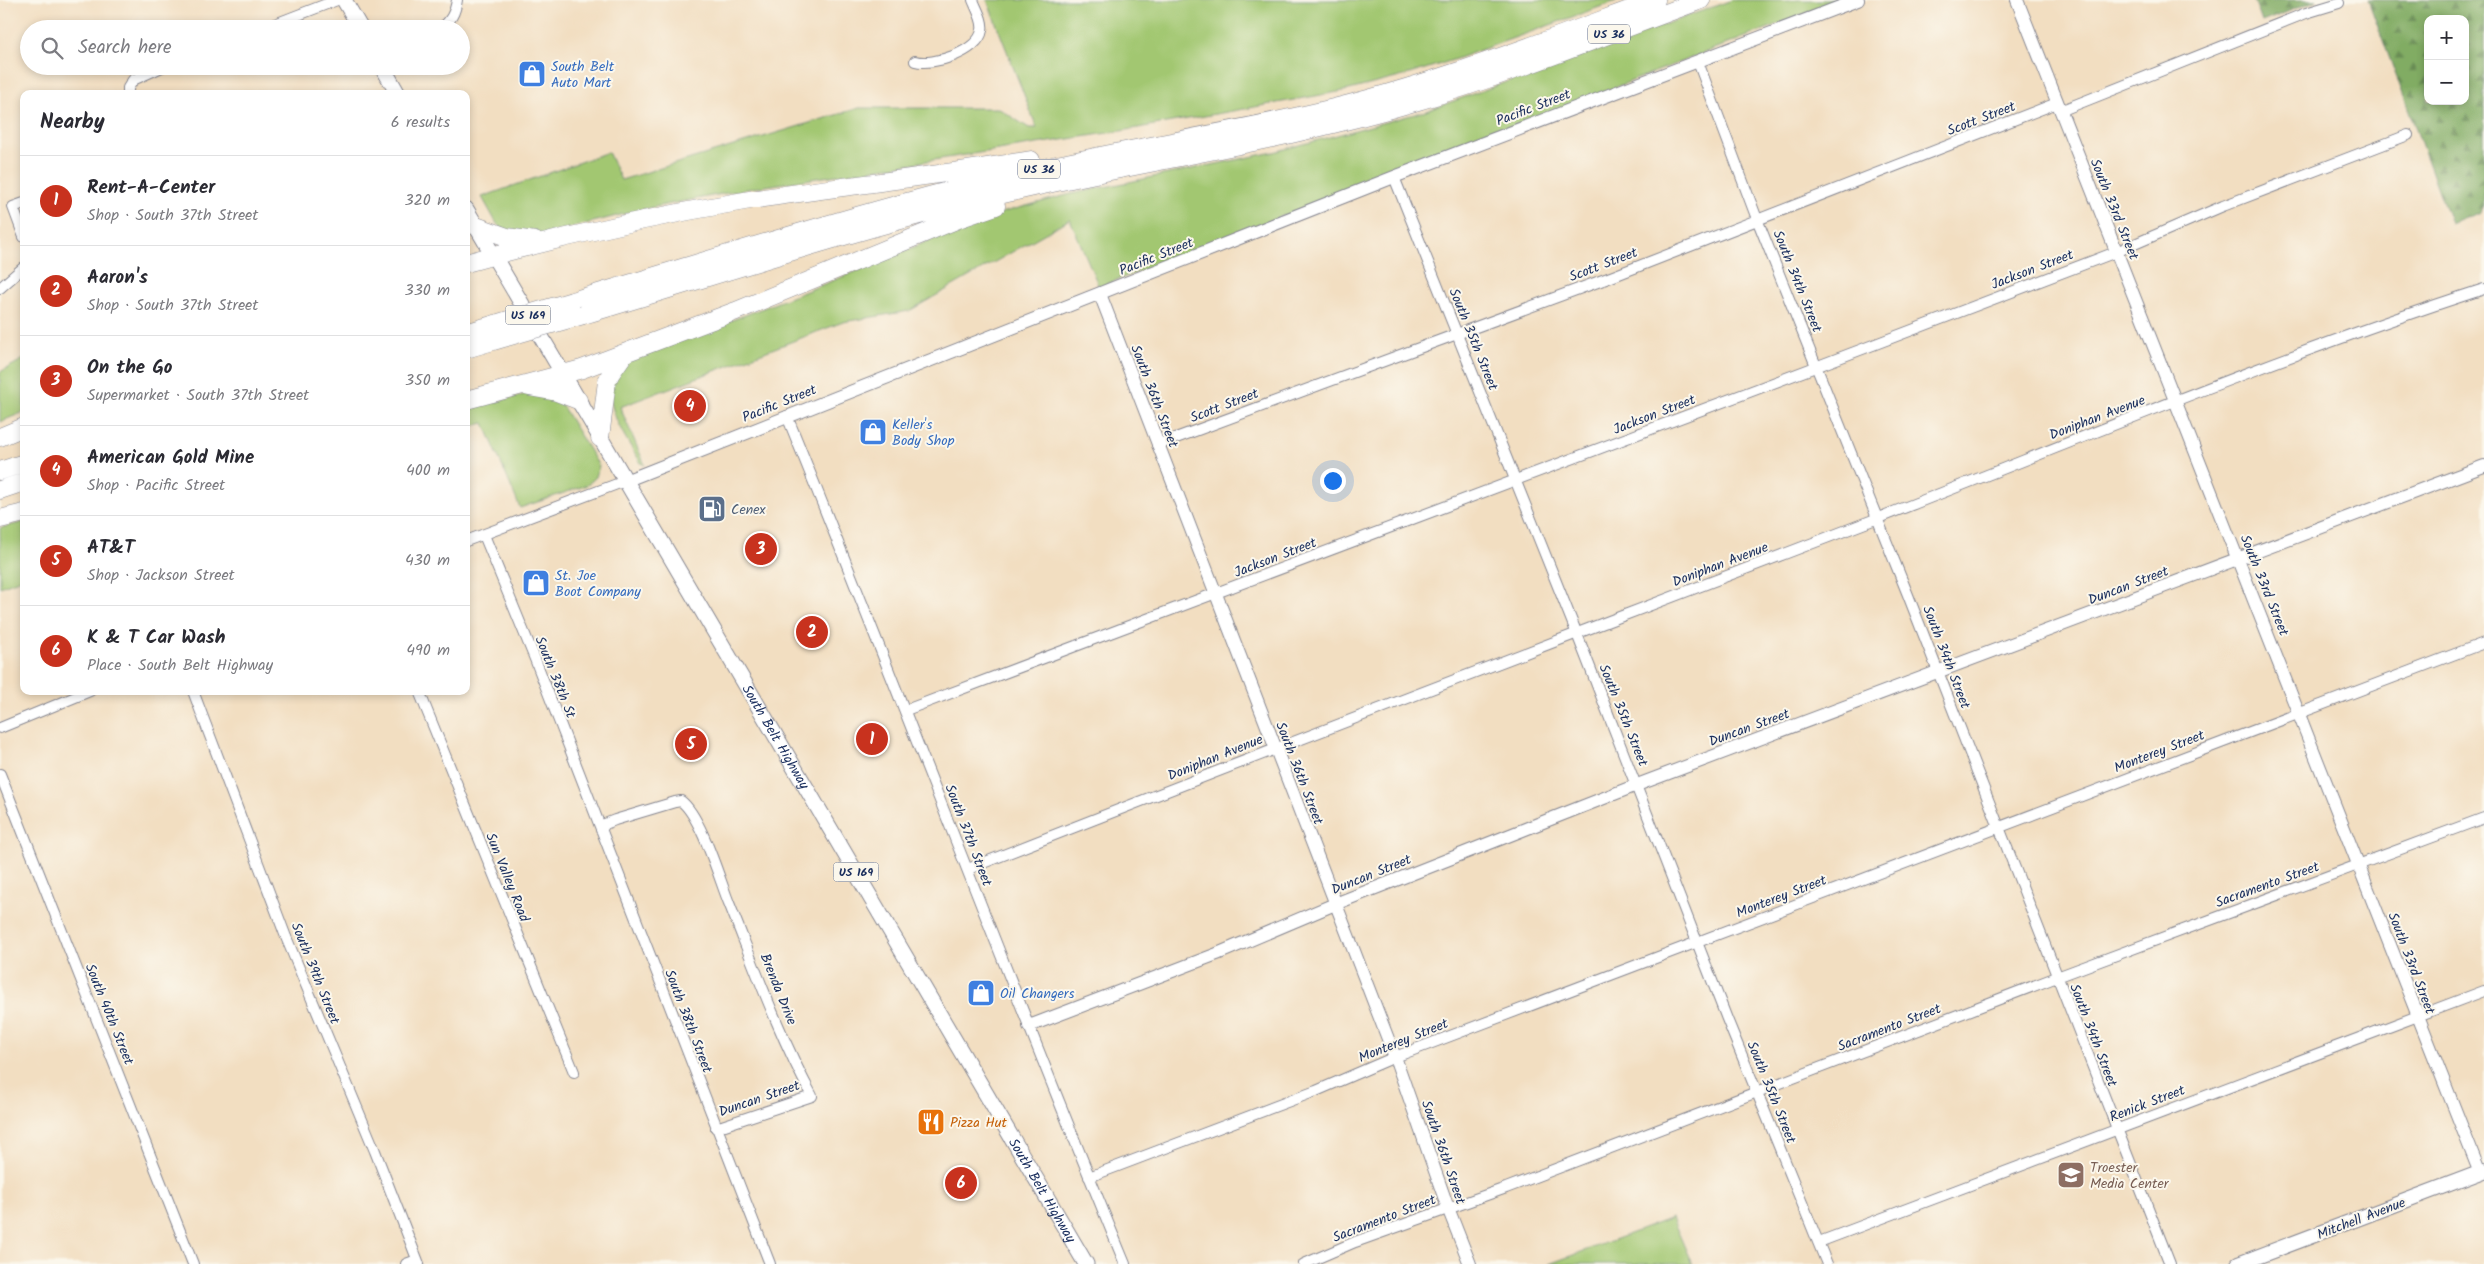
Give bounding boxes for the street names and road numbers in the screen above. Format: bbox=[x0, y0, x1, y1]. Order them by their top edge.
road number: US 36 bbox=[1588, 24, 1630, 44]
street label: Pacific Street bbox=[1493, 83, 1574, 132]
street label: Scott Street bbox=[1944, 96, 2019, 142]
street label: South 33rd Street bbox=[2084, 155, 2145, 264]
road number: US 36 bbox=[1018, 160, 1060, 178]
street label: South 34th Street bbox=[1766, 227, 1828, 336]
street label: Pacific Street bbox=[1116, 232, 1197, 282]
street label: Scott Street bbox=[1566, 242, 1641, 288]
street label: Jackson Street bbox=[1988, 244, 2077, 296]
street label: South 35th Street bbox=[1443, 285, 1504, 394]
road number: US 169 bbox=[506, 306, 550, 324]
street label: South 36th Street bbox=[1124, 342, 1184, 452]
street label: Pacific Street bbox=[739, 379, 820, 429]
street label: Scott Street bbox=[1187, 383, 1262, 429]
street label: Jackson Street bbox=[1610, 389, 1699, 441]
street label: Doniphan Avenue bbox=[2046, 389, 2149, 446]
street label: South 33rd Street bbox=[2234, 531, 2295, 640]
street label: Jackson Street bbox=[1231, 532, 1320, 584]
street label: Doniphan Avenue bbox=[1669, 536, 1772, 593]
street label: Duncan Street bbox=[2085, 560, 2172, 611]
street label: South 34th Street bbox=[1916, 603, 1976, 713]
street label: South 38th St bbox=[529, 633, 582, 722]
street label: South 35th Street bbox=[1593, 661, 1654, 770]
street label: South Belt Highway bbox=[736, 681, 815, 794]
street label: Duncan Street bbox=[1706, 703, 1793, 753]
street label: South 36th Street bbox=[1269, 719, 1329, 829]
street label: Monterey Street bbox=[2111, 724, 2208, 779]
street label: Doniphan Avenue bbox=[1164, 729, 1267, 787]
street label: South 37th Street bbox=[939, 781, 998, 890]
street label: Sun Valley Road bbox=[479, 829, 535, 926]
street label: Duncan Street bbox=[1328, 849, 1415, 901]
street label: Sacramento Street bbox=[2212, 856, 2323, 914]
road number: US 169 bbox=[834, 862, 878, 882]
street label: Monterey Street bbox=[1733, 869, 1830, 924]
street label: South 33rd Street bbox=[2381, 909, 2441, 1018]
street label: South 39th Street bbox=[285, 919, 346, 1028]
street label: Brenda Drive bbox=[754, 950, 803, 1029]
street label: South 40th Street bbox=[79, 960, 140, 1069]
street label: South 38th Street bbox=[658, 966, 718, 1077]
street label: South 34th Street bbox=[2063, 981, 2123, 1091]
street label: Sacramento Street bbox=[1834, 998, 1945, 1058]
street label: Monterey Street bbox=[1355, 1013, 1452, 1069]
street label: South 35th Street bbox=[1741, 1038, 1802, 1147]
street label: Duncan Street bbox=[716, 1075, 803, 1123]
street label: Renick Street bbox=[2106, 1079, 2189, 1128]
street label: South 36th Street bbox=[1415, 1097, 1471, 1208]
street label: South Belt Highway bbox=[1002, 1134, 1081, 1248]
street label: Sacramento Street bbox=[1329, 1189, 1440, 1249]
street label: Mitchell Avenue bbox=[2314, 1192, 2410, 1246]

